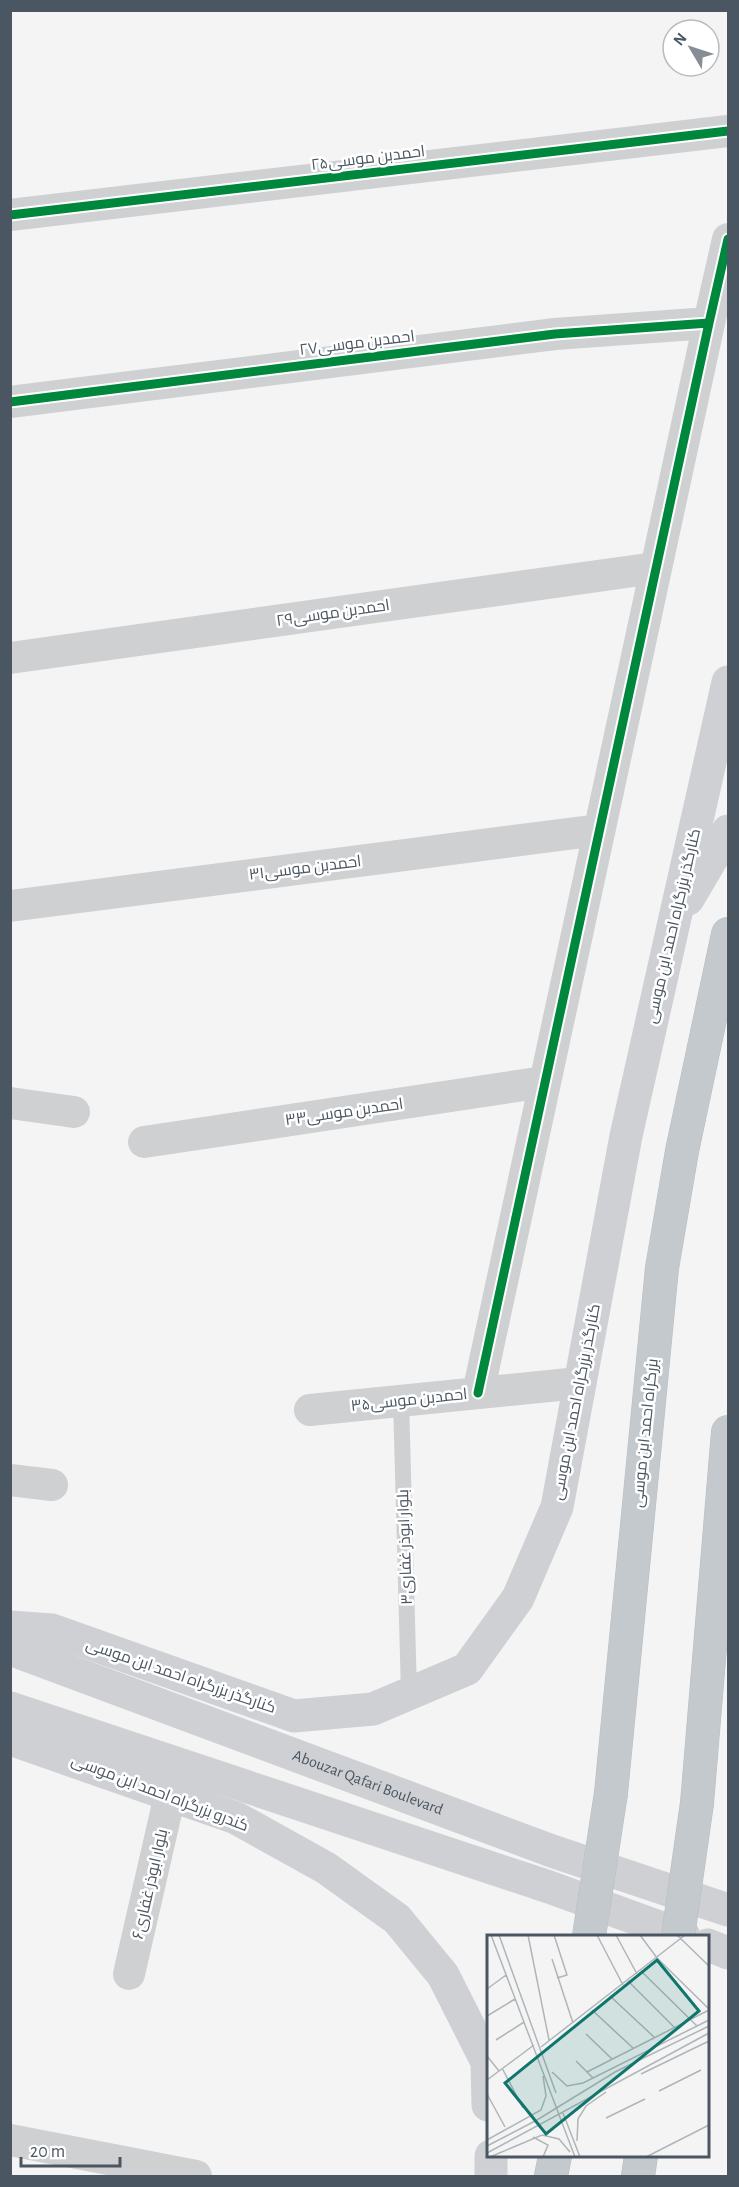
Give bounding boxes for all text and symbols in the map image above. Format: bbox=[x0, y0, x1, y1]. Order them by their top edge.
north arrow bbox=[661, 18, 721, 78]
text: N bbox=[670, 30, 690, 49]
street label: ۲۵احمدبن موسی bbox=[310, 143, 426, 175]
street label: ۲۷احمدبن موسی bbox=[298, 328, 416, 360]
street label: ۲۹احمدبن موسی bbox=[275, 597, 391, 631]
street label: کنارگذر بزرگراه احمد ابن موسی bbox=[643, 827, 705, 1025]
street label: ۳۱احمدبن موسی bbox=[248, 853, 362, 885]
street label: ۳۳احمدبن موسی bbox=[284, 1096, 404, 1130]
street label: کنارگذر بزرگراه احمد ابن موسی bbox=[549, 1303, 605, 1502]
street label: بزرگراه احمد ابن موسی bbox=[629, 1358, 663, 1508]
street label: ۳۵احمدبن موسی bbox=[350, 1386, 468, 1416]
street label: بلوار ابوذر غفاری۳ bbox=[395, 1489, 417, 1605]
street label: کنارگذر بزرگراه احمد ابن موسی bbox=[83, 1636, 278, 1718]
street label: Abouzar Qafari Boulevard bbox=[291, 1747, 445, 1818]
street label: کندرو بزرگراه احمد ابن موسی bbox=[68, 1752, 251, 1836]
street label: بلوار ابوذر غفاری۶ bbox=[130, 1827, 172, 1941]
inset map bbox=[487, 1935, 709, 2157]
scale bar bbox=[21, 2130, 120, 2168]
text: 20 m bbox=[30, 2143, 65, 2161]

